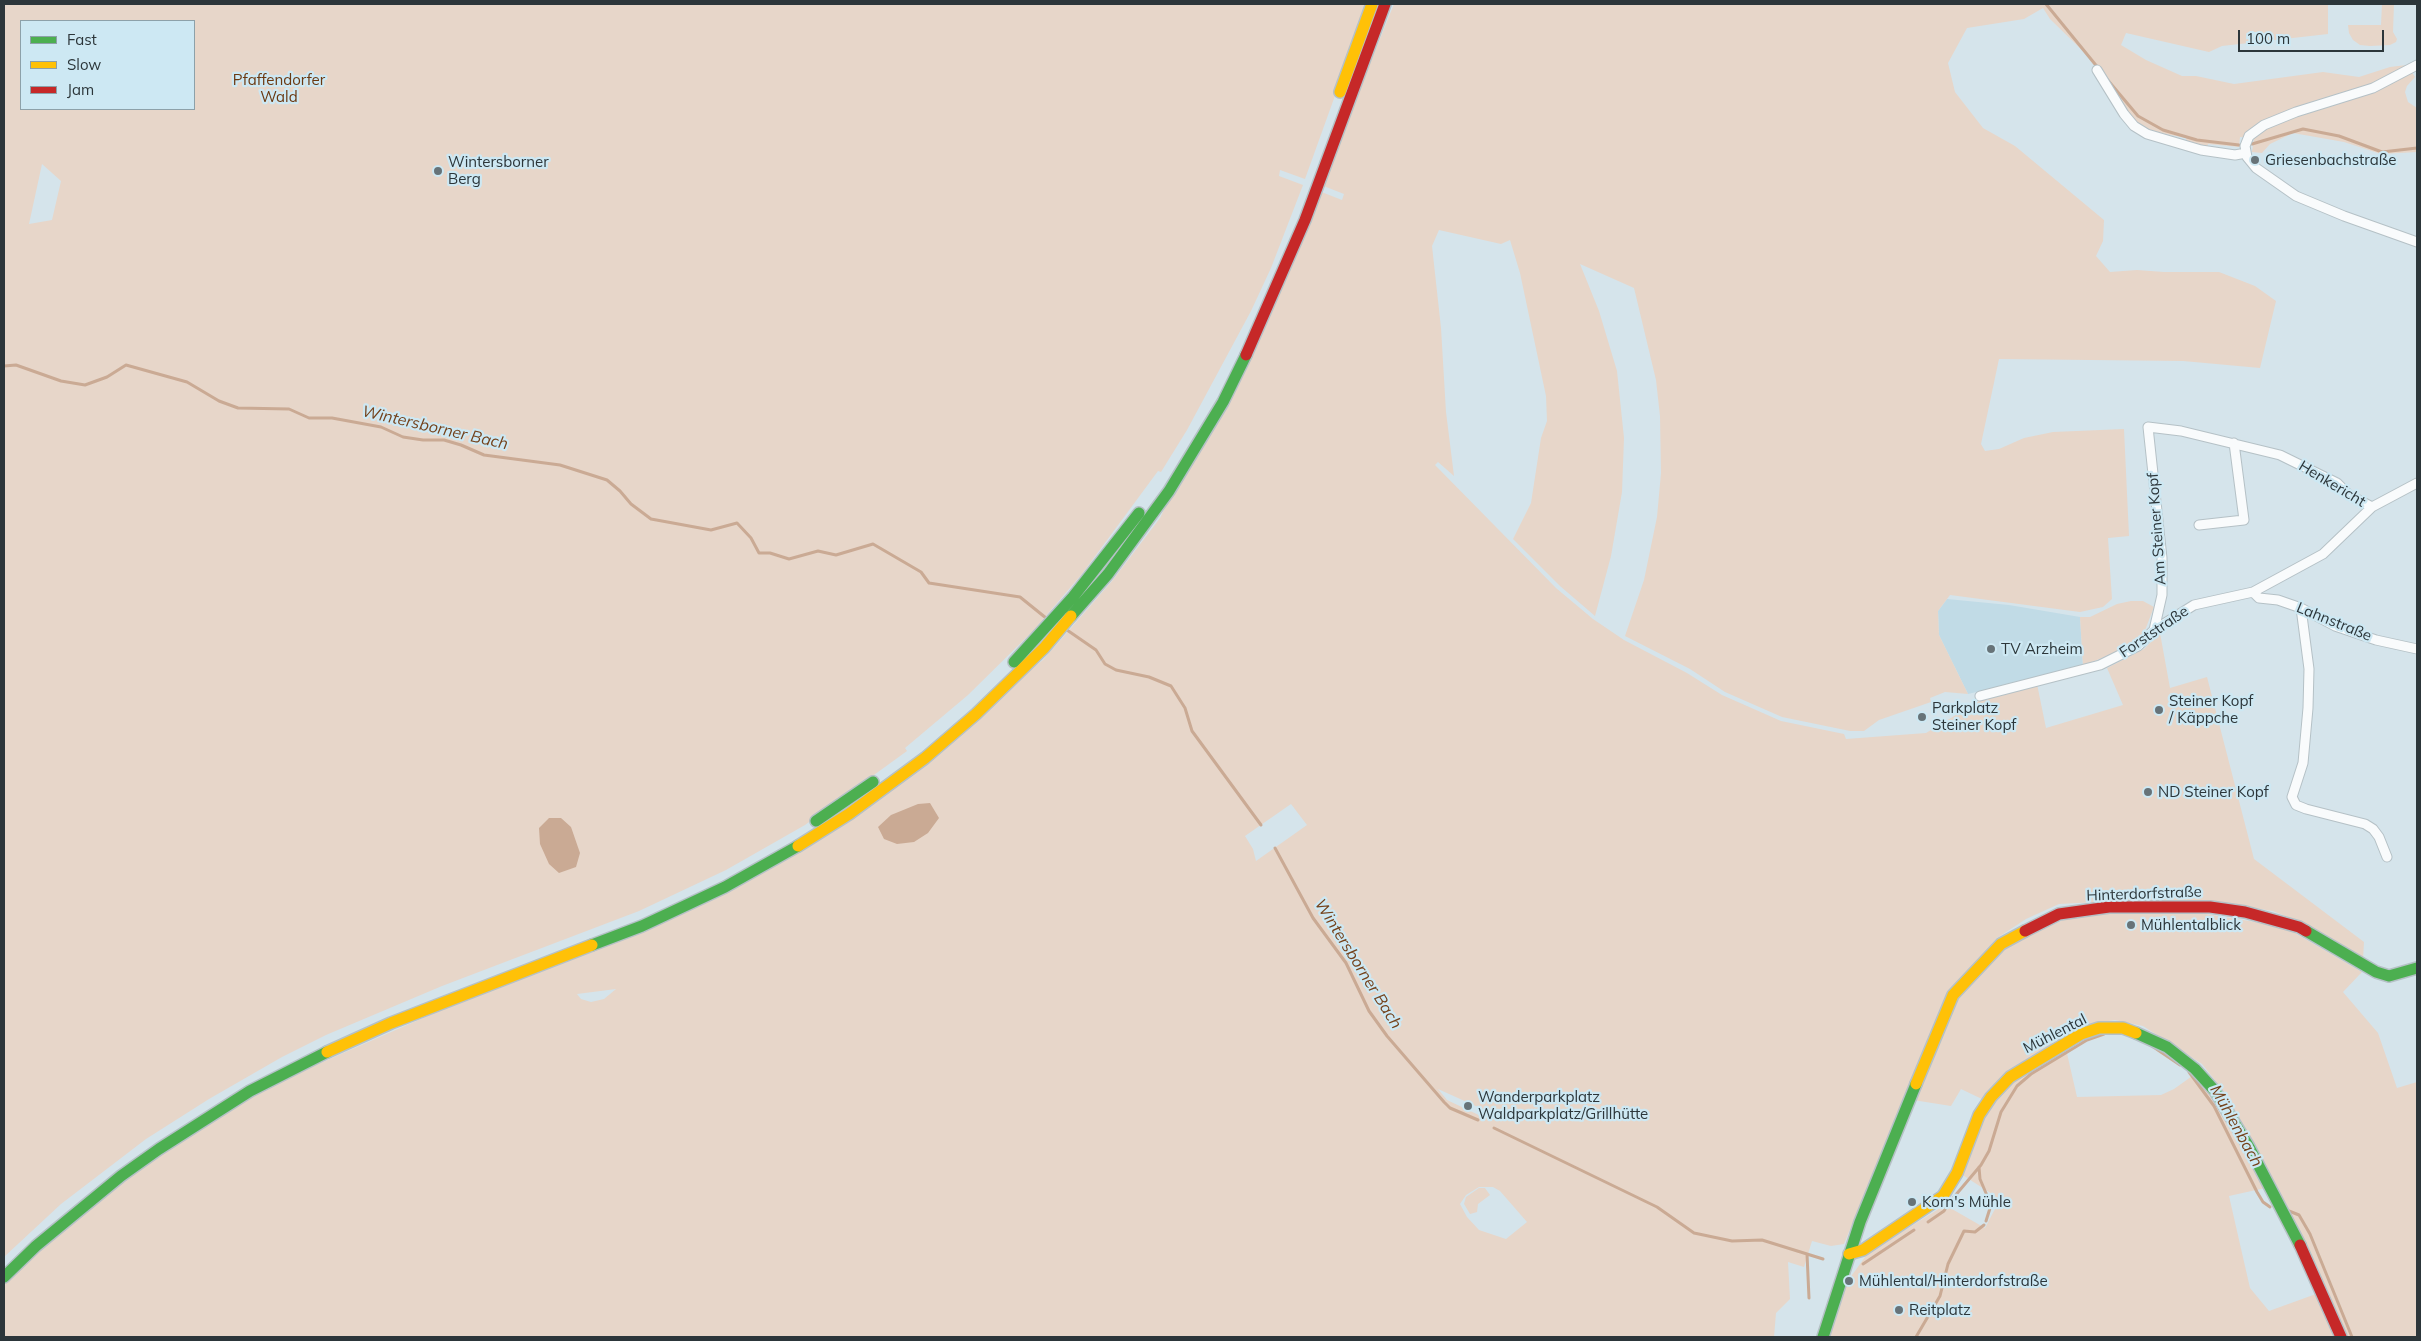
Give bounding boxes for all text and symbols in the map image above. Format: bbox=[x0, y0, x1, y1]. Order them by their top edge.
legend bbox=[20, 20, 195, 110]
scale bar bbox=[2241, 20, 2387, 52]
text: 100 m bbox=[2246, 29, 2290, 48]
text: Fast bbox=[67, 30, 97, 49]
text: Slow bbox=[67, 55, 101, 74]
park label: Pfaffendorfer Wald bbox=[233, 71, 325, 106]
text: Jam bbox=[67, 80, 94, 99]
place label: Griesenbachstraße bbox=[2265, 151, 2396, 169]
place label: Wintersborner Berg bbox=[448, 153, 549, 188]
marker: Griesenbachstraße bbox=[2249, 154, 2261, 166]
marker: Wintersborner Berg bbox=[432, 165, 444, 177]
water label: Wintersborner Bach bbox=[360, 402, 510, 454]
street label: Henkericht bbox=[2295, 457, 2369, 511]
street label: Am Steiner Kopf bbox=[2144, 472, 2170, 586]
street label: Lahnstraße bbox=[2294, 599, 2374, 645]
street label: Forststraße bbox=[2116, 602, 2192, 662]
place label: TV Arzheim bbox=[2001, 640, 2083, 658]
marker: TV Arzheim bbox=[1985, 643, 1997, 655]
place label: Steiner Kopf / Käppche bbox=[2169, 692, 2253, 727]
place label: Parkplatz Steiner Kopf bbox=[1932, 699, 2016, 734]
marker: Steiner Kopf / Käppche bbox=[2153, 704, 2165, 716]
marker: Parkplatz Steiner Kopf bbox=[1916, 711, 1928, 723]
place label: ND Steiner Kopf bbox=[2158, 783, 2269, 801]
marker: ND Steiner Kopf bbox=[2142, 786, 2154, 798]
street label: Hinterdorfstraße bbox=[2086, 883, 2202, 905]
water label: Wintersborner Bach bbox=[1310, 896, 1406, 1032]
place label: Mühlentalblick bbox=[2141, 916, 2241, 934]
marker: Mühlentalblick bbox=[2125, 919, 2137, 931]
street label: Mühlental bbox=[2020, 1010, 2090, 1058]
water label: Mühlenbach bbox=[2206, 1082, 2266, 1170]
place label: Wanderparkplatz Waldparkplatz/Grillhütte bbox=[1478, 1088, 1648, 1123]
marker: Wanderparkplatz Waldparkplatz/Grillhütte bbox=[1462, 1100, 1474, 1112]
place label: Korn's Mühle bbox=[1922, 1193, 2011, 1211]
marker: Korn's Mühle bbox=[1906, 1196, 1918, 1208]
place label: Mühlental/Hinterdorfstraße bbox=[1859, 1272, 2048, 1290]
marker: Mühlental/Hinterdorfstraße bbox=[1843, 1275, 1855, 1287]
place label: Reitplatz bbox=[1909, 1301, 1971, 1319]
marker: Reitplatz bbox=[1893, 1304, 1905, 1316]

